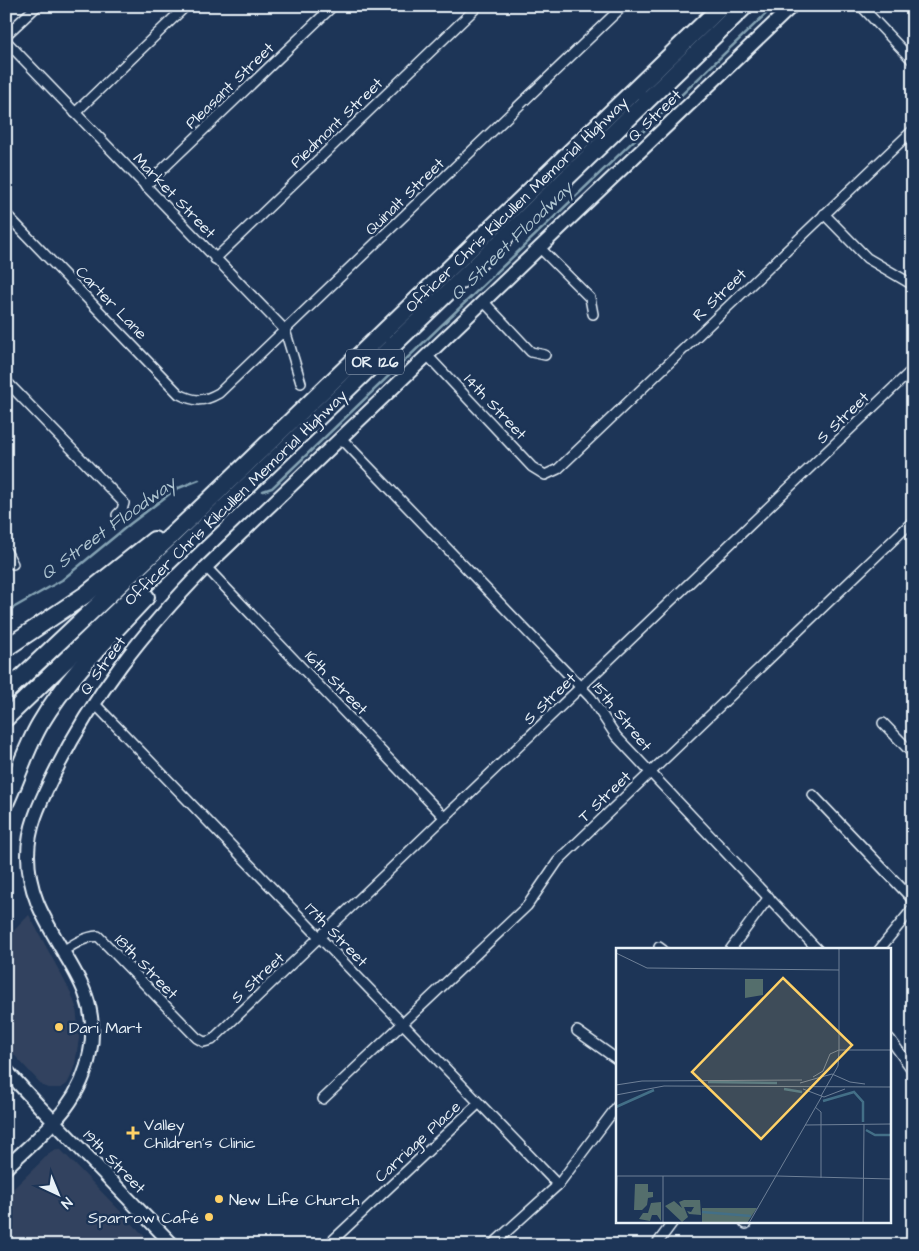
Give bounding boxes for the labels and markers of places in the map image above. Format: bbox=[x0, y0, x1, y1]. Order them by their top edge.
place label: Dari Mart bbox=[69, 1017, 142, 1039]
marker: Dari Mart bbox=[53, 1021, 65, 1033]
place label: Valley Children’s Clinic bbox=[144, 1114, 256, 1154]
marker: Valley Children’s Clinic bbox=[126, 1126, 140, 1140]
place label: New Life Church bbox=[229, 1189, 359, 1211]
marker: New Life Church bbox=[213, 1193, 225, 1205]
place label: Sparrow Café bbox=[88, 1207, 199, 1229]
marker: Sparrow Café bbox=[203, 1211, 215, 1223]

